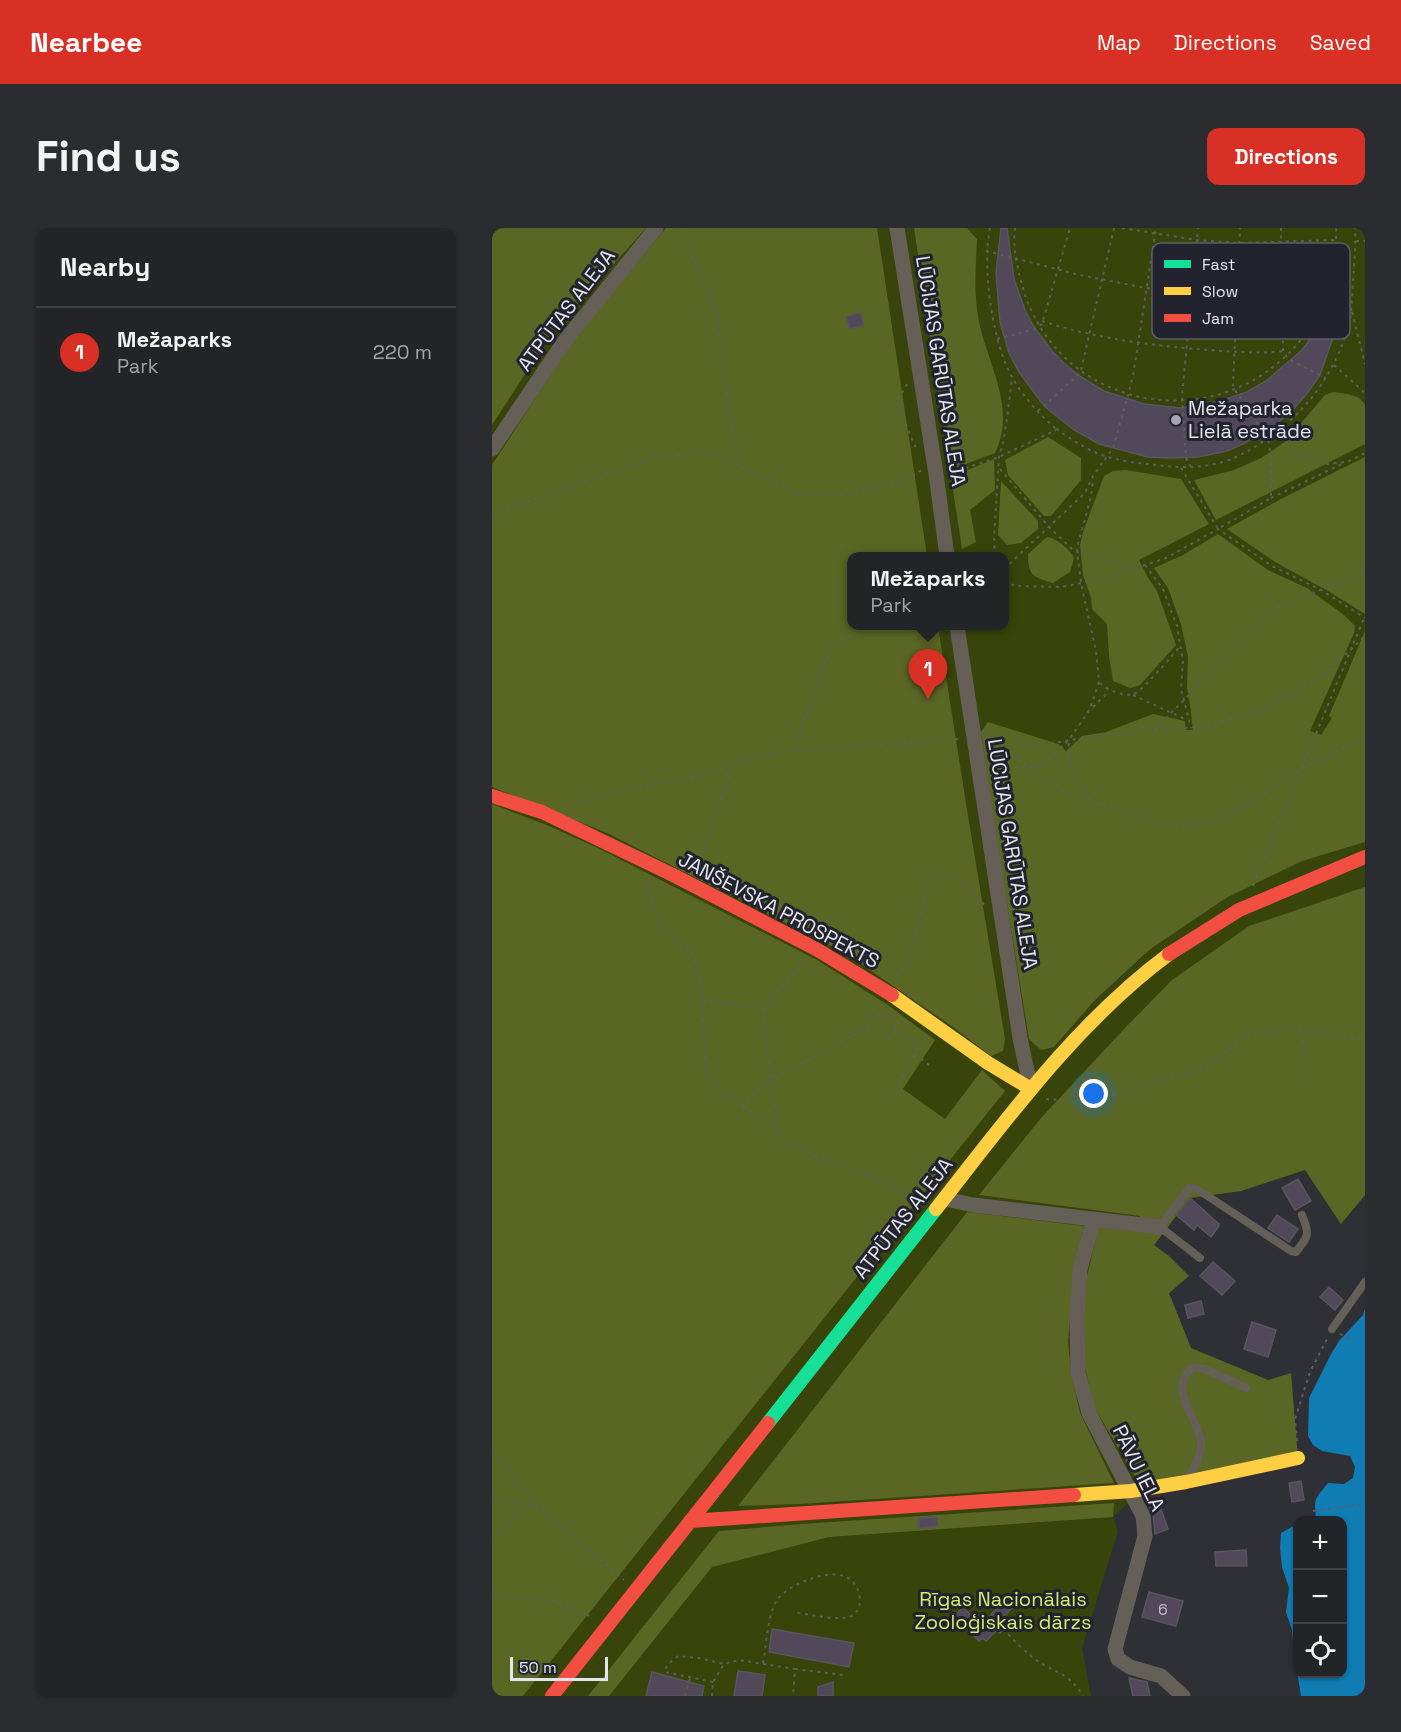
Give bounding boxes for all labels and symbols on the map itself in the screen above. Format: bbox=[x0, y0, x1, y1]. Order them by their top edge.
street label: ATPŪTAS ALEJA bbox=[511, 243, 621, 376]
legend bbox=[1152, 243, 1350, 339]
street label: LŪCIJAS GARŪTAS ALEJA bbox=[910, 254, 972, 489]
text: Fast bbox=[1202, 254, 1235, 275]
text: Slow bbox=[1202, 281, 1238, 302]
text: Jam bbox=[1202, 308, 1234, 329]
place label: Mežaparka Lielā estrāde bbox=[1188, 395, 1312, 444]
marker: Mežaparka Lielā estrāde bbox=[1169, 413, 1183, 427]
pin: 1 bbox=[908, 650, 948, 699]
street label: LŪCIJAS GARŪTAS ALEJA bbox=[982, 737, 1044, 972]
street label: JANŠEVSKA PROSPEKTS bbox=[674, 846, 884, 974]
your location bbox=[1079, 1079, 1108, 1108]
street label: ATPŪTAS ALEJA bbox=[848, 1152, 959, 1284]
street label: PĀVU IELA bbox=[1107, 1421, 1171, 1516]
park label: Rīgas Nacionālais Zooloģiskais dārzs bbox=[915, 1586, 1092, 1635]
house number: 6 bbox=[1158, 1599, 1168, 1620]
scale bar bbox=[510, 1654, 608, 1682]

